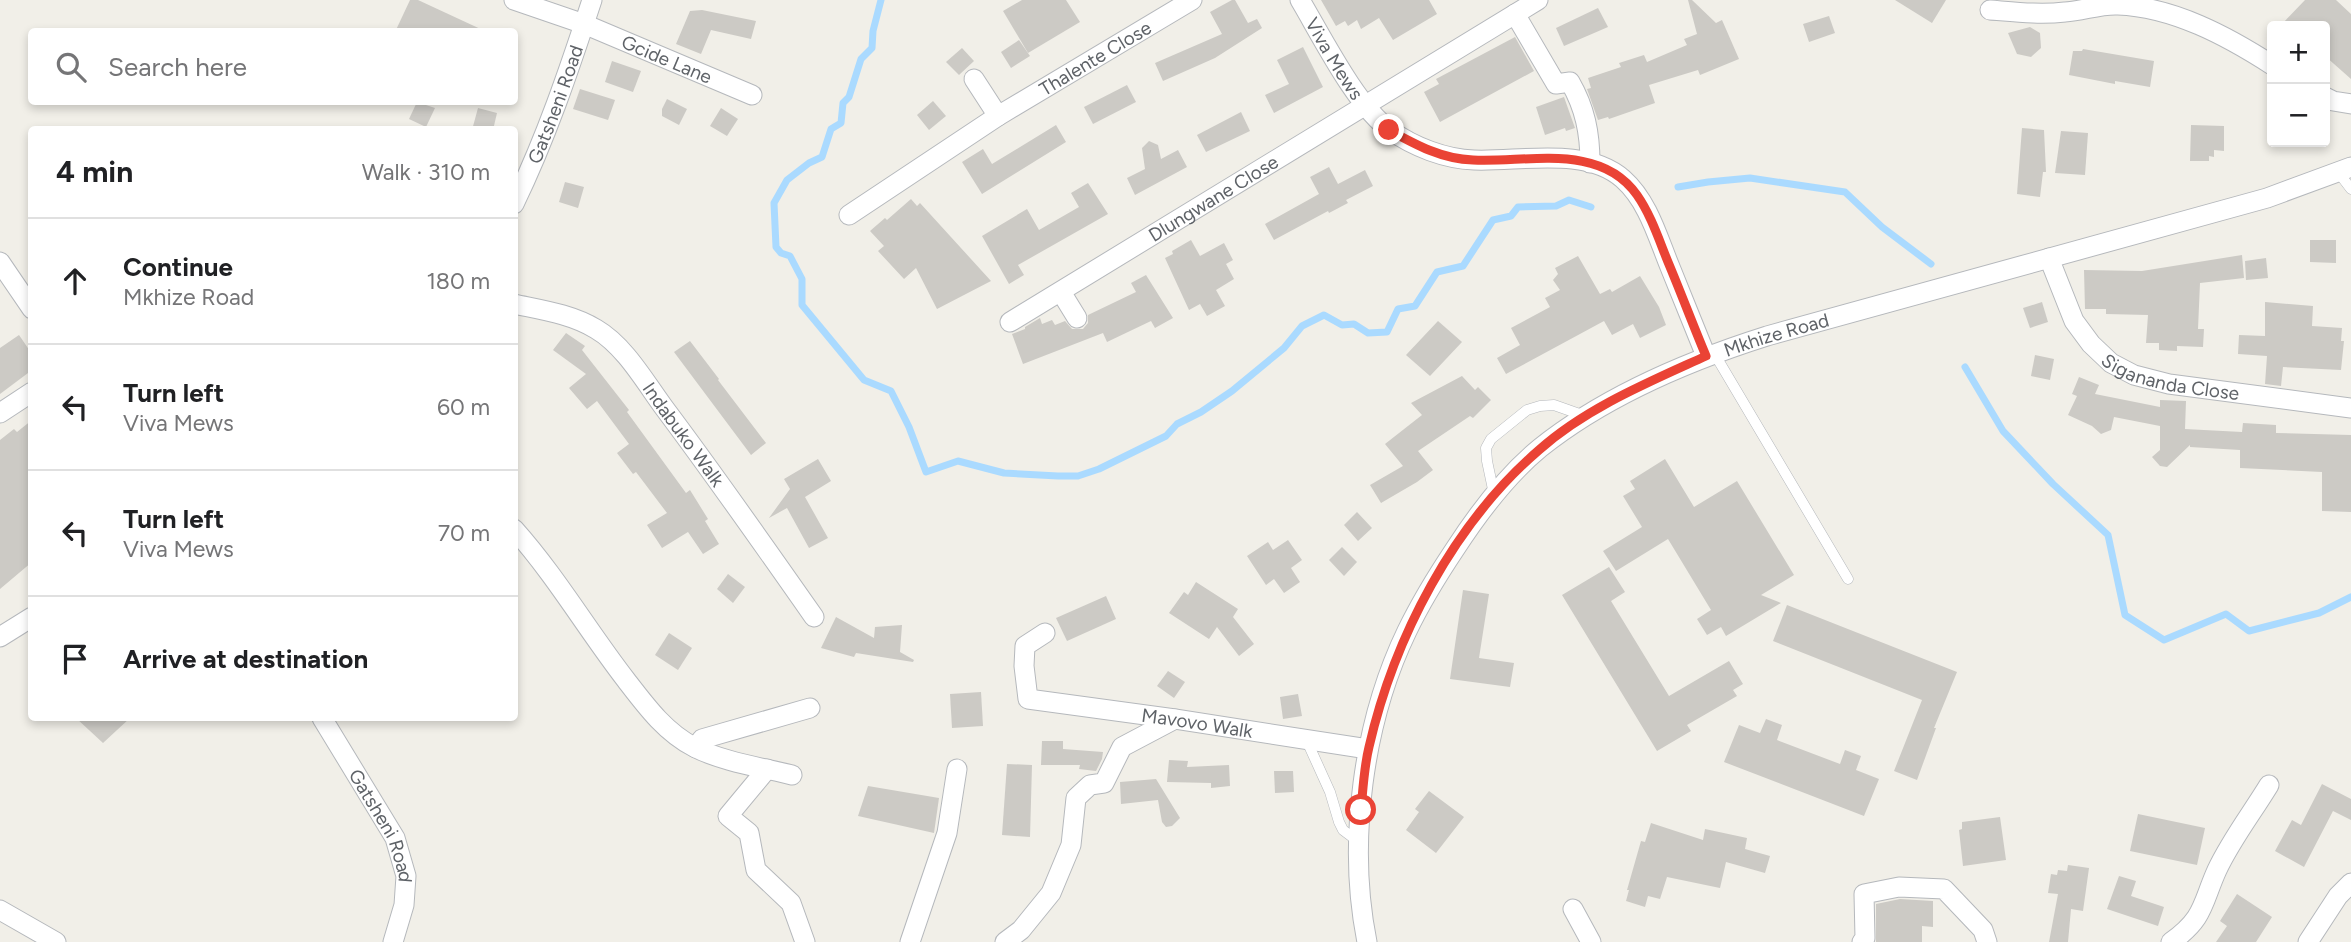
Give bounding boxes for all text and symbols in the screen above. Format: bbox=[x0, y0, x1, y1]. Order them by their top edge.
street label: Viva Mews bbox=[1301, 13, 1369, 104]
street label: Thalente Close bbox=[1035, 16, 1155, 100]
map controls bbox=[2267, 21, 2330, 147]
button: + bbox=[2267, 21, 2330, 84]
search box bbox=[28, 28, 518, 105]
street label: Gcide Lane bbox=[618, 30, 716, 88]
street label: Gatsheni Road bbox=[522, 42, 588, 167]
icon: search bbox=[52, 48, 90, 86]
text: Search here bbox=[108, 51, 247, 83]
button: − bbox=[2267, 84, 2330, 147]
route end bbox=[1373, 114, 1404, 145]
street label: Dlungwane Close bbox=[1144, 150, 1282, 246]
text: 4 min bbox=[56, 153, 133, 190]
text: Walk · 310 m bbox=[362, 158, 490, 186]
text: Continue bbox=[123, 251, 233, 283]
icon: ahead bbox=[56, 262, 94, 300]
text: 180 m bbox=[426, 267, 490, 295]
text: Mkhize Road bbox=[123, 283, 254, 311]
street label: Mkhize Road bbox=[1721, 308, 1831, 361]
street label: Sigananda Close bbox=[2097, 349, 2241, 405]
text: Turn left bbox=[123, 377, 224, 409]
street label: Indabuko Walk bbox=[638, 378, 730, 492]
icon: left bbox=[56, 388, 94, 426]
text: 60 m bbox=[437, 393, 490, 421]
text: Viva Mews bbox=[123, 409, 234, 437]
text: Turn left bbox=[123, 503, 224, 535]
icon: left bbox=[56, 514, 94, 552]
text: 70 m bbox=[438, 519, 490, 547]
text: Viva Mews bbox=[123, 535, 234, 563]
icon: arrive bbox=[56, 640, 94, 678]
text: Arrive at destination bbox=[123, 643, 368, 675]
street label: Mavovo Walk bbox=[1140, 703, 1255, 743]
street label: Gatsheni Road bbox=[344, 765, 418, 883]
route start bbox=[1345, 794, 1376, 825]

